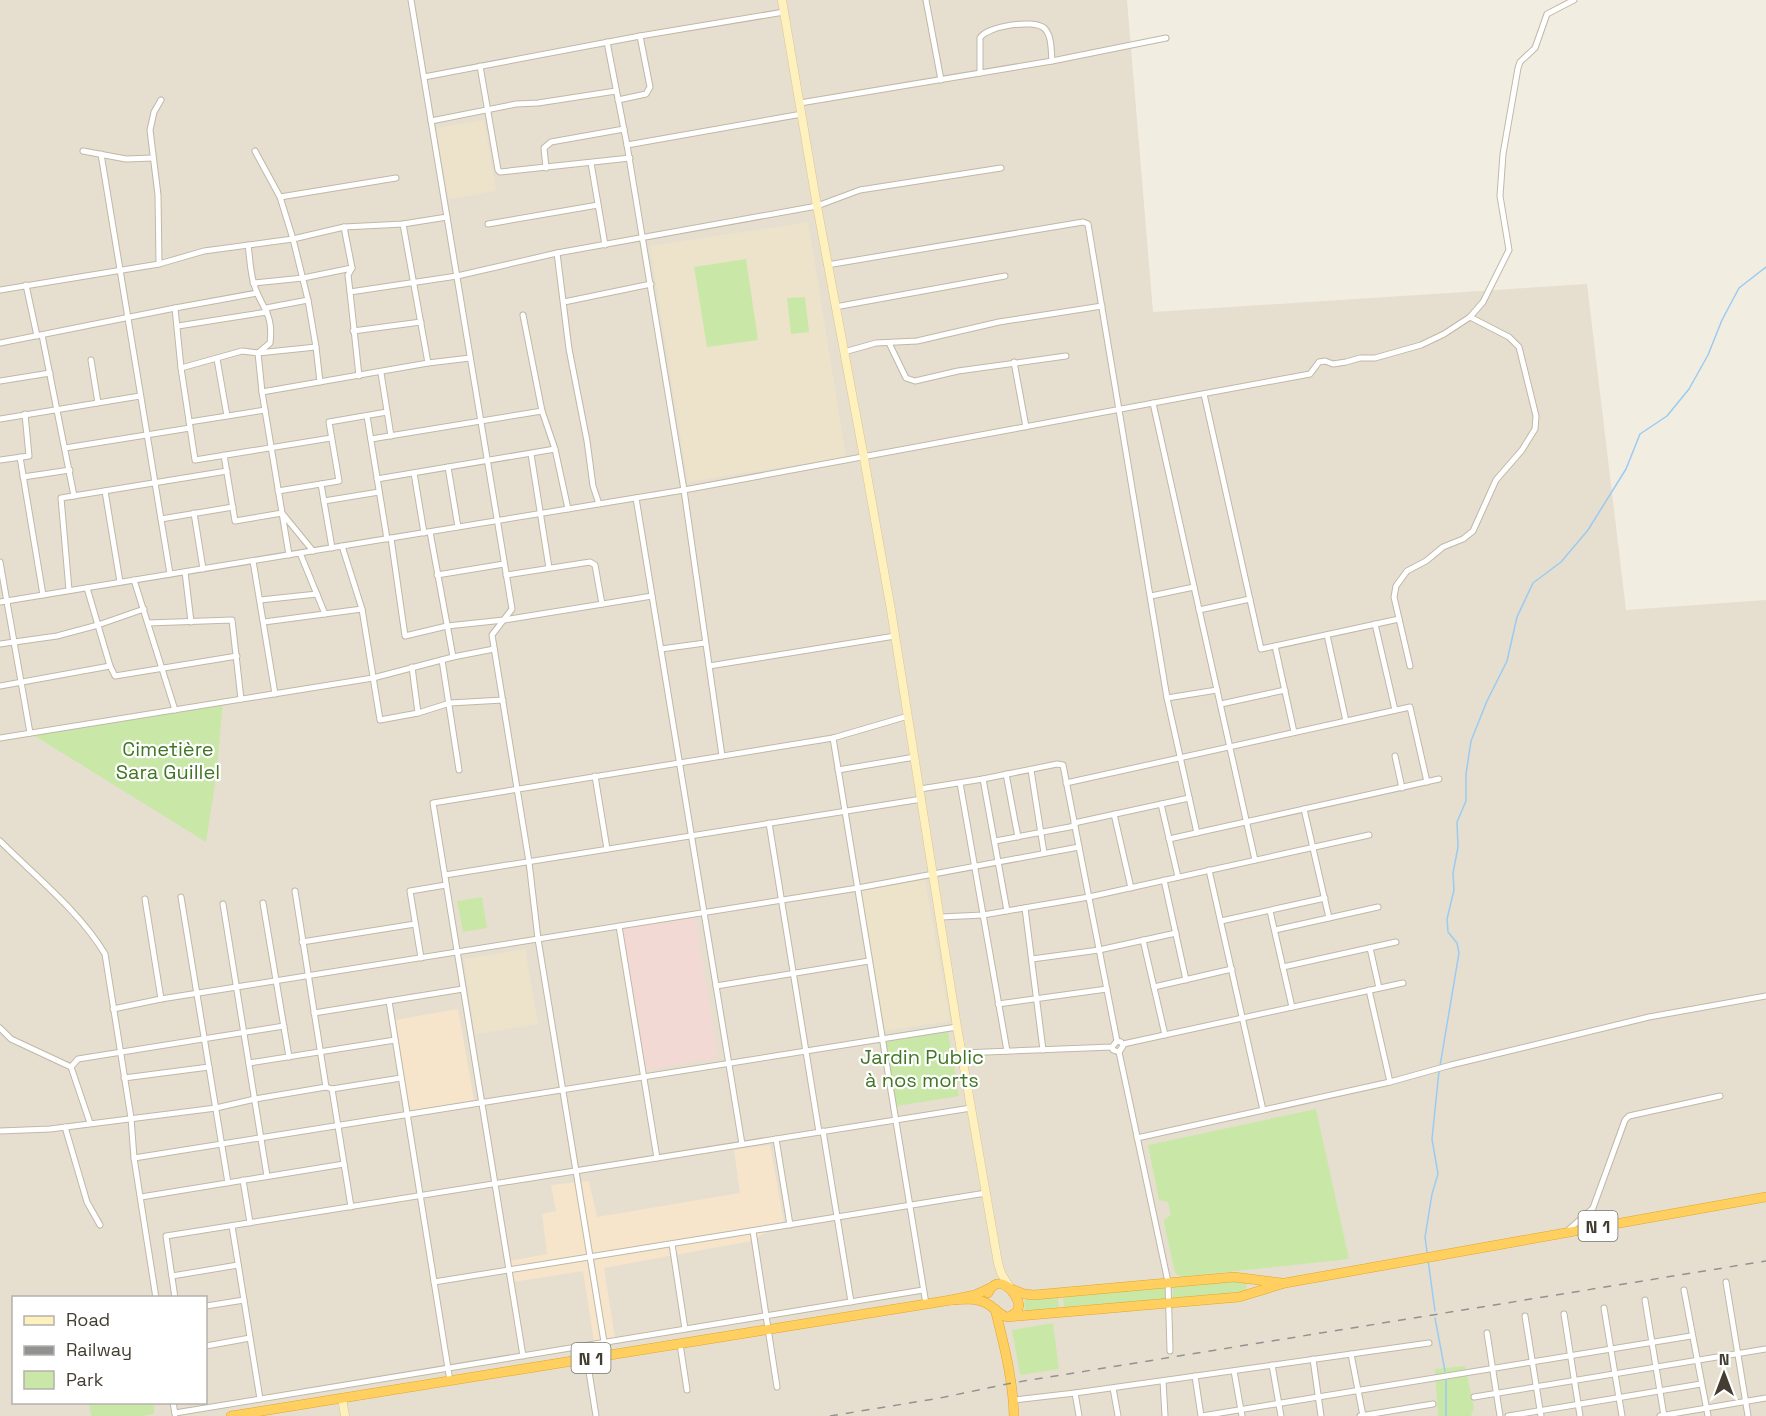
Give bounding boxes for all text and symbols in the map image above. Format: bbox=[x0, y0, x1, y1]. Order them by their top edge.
park label: Cimetière Sara Guillel bbox=[116, 736, 220, 785]
park label: Jardin Public à nos morts bbox=[860, 1044, 984, 1093]
road number: N 1 bbox=[1578, 1211, 1618, 1241]
legend bbox=[12, 1296, 207, 1404]
text: Road bbox=[66, 1308, 110, 1331]
text: Railway bbox=[66, 1338, 132, 1361]
road number: N 1 bbox=[572, 1343, 610, 1373]
north arrow bbox=[1694, 1344, 1754, 1404]
text: N bbox=[1719, 1349, 1729, 1370]
text: Park bbox=[66, 1368, 104, 1391]

